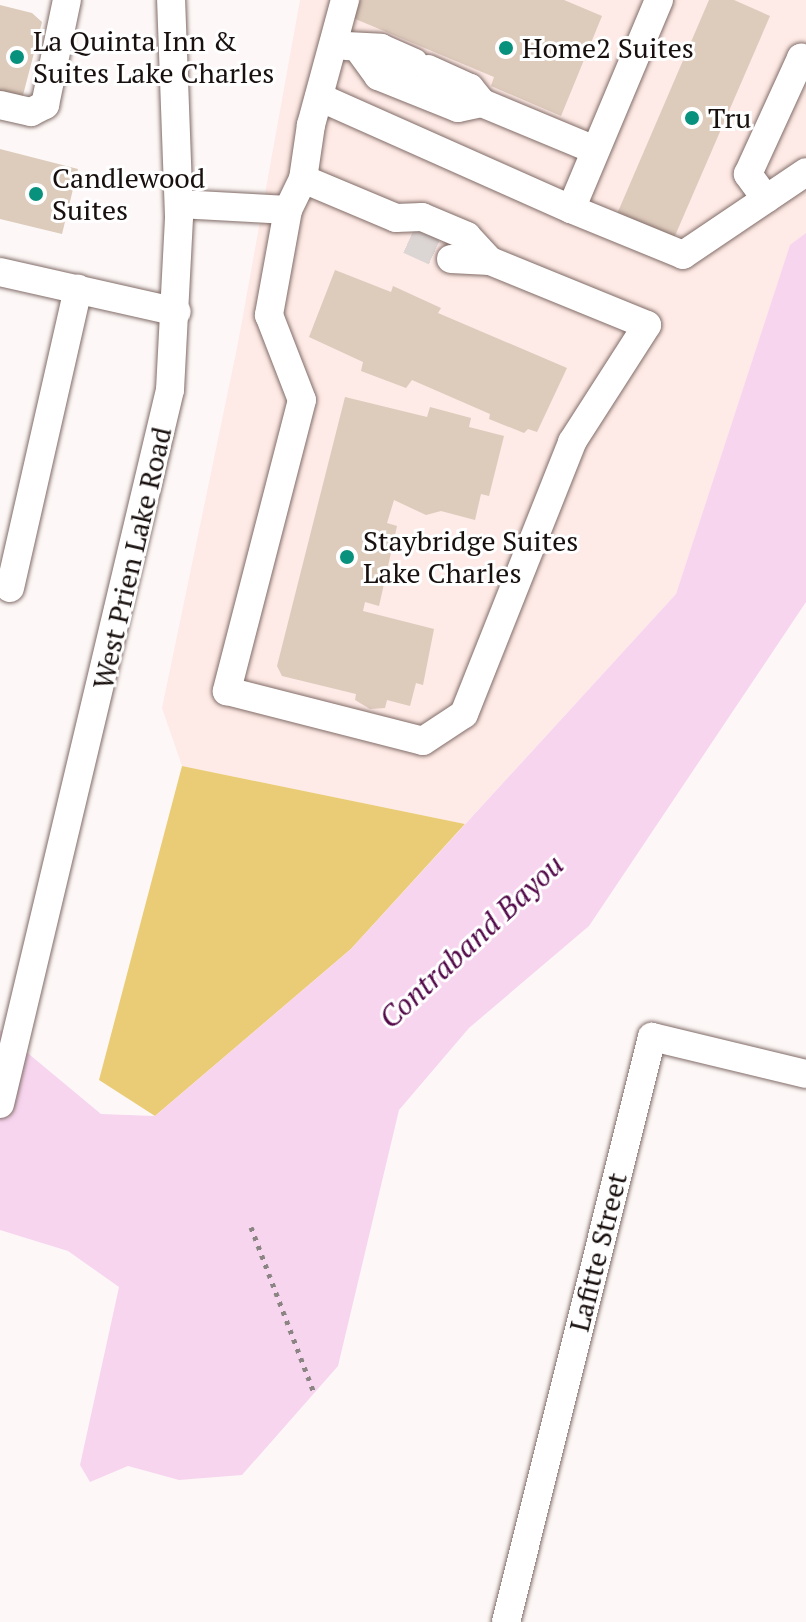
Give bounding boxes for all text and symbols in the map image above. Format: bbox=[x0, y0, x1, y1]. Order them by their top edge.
place label: La Quinta Inn & Suites Lake Charles bbox=[33, 24, 274, 90]
place label: Home2 Suites bbox=[522, 31, 694, 65]
marker: Home2 Suites bbox=[497, 39, 515, 57]
marker: La Quinta Inn & Suites Lake Charles bbox=[8, 48, 26, 66]
place label: Tru bbox=[708, 101, 751, 135]
marker: Tru bbox=[683, 109, 701, 127]
place label: Candlewood Suites bbox=[52, 161, 205, 227]
marker: Candlewood Suites bbox=[27, 185, 45, 203]
street label: West Prien Lake Road bbox=[85, 424, 179, 692]
place label: Staybridge Suites Lake Charles bbox=[363, 524, 578, 590]
marker: Staybridge Suites Lake Charles bbox=[338, 548, 356, 566]
water label: Contraband Bayou bbox=[371, 846, 571, 1036]
street label: Lafitte Street bbox=[562, 1169, 634, 1335]

